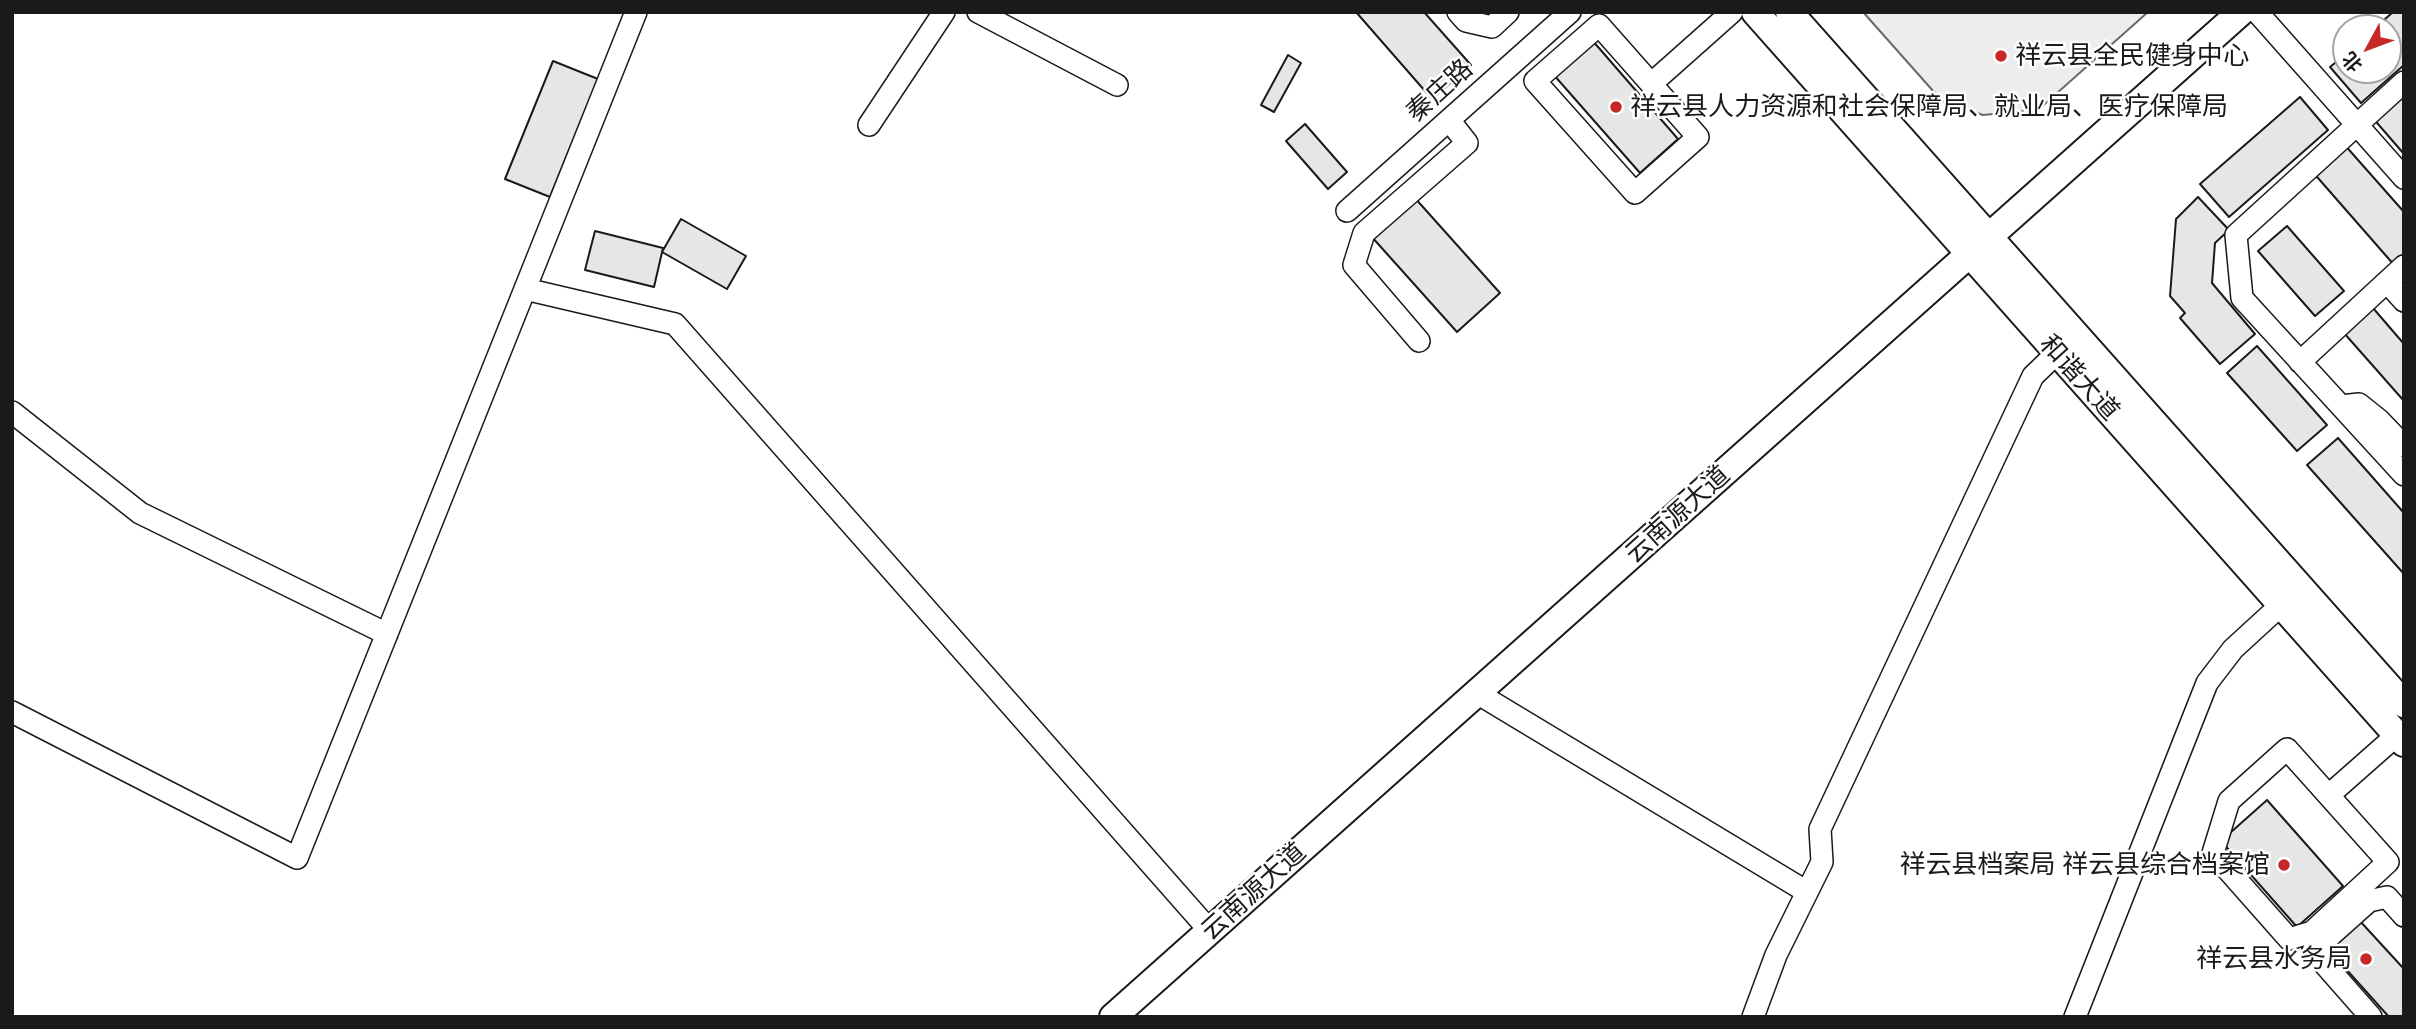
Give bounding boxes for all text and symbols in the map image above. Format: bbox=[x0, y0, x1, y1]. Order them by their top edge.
north arrow bbox=[2332, 14, 2402, 84]
place label: 祥云县全民健身中心 bbox=[2015, 40, 2249, 72]
text: 北 bbox=[2337, 47, 2367, 77]
marker: 祥云县全民健身中心 bbox=[1993, 48, 2009, 64]
street label: 秦庄路 bbox=[1401, 53, 1479, 129]
place label: 祥云县人力资源和社会保障局、就业局、医疗保障局 bbox=[1630, 91, 2228, 123]
marker: 祥云县人力资源和社会保障局、就业局、医疗保障局 bbox=[1608, 99, 1624, 115]
street label: 和谐大道 bbox=[2033, 329, 2125, 427]
street label: 云南源大道 bbox=[1619, 460, 1737, 570]
street label: 云南源大道 bbox=[1195, 837, 1313, 947]
place label: 祥云县档案局 祥云县综合档案馆 bbox=[1900, 849, 2270, 881]
marker: 祥云县档案局 祥云县综合档案馆 bbox=[2276, 857, 2292, 873]
place label: 祥云县水务局 bbox=[2196, 943, 2352, 975]
marker: 祥云县水务局 bbox=[2358, 951, 2374, 967]

